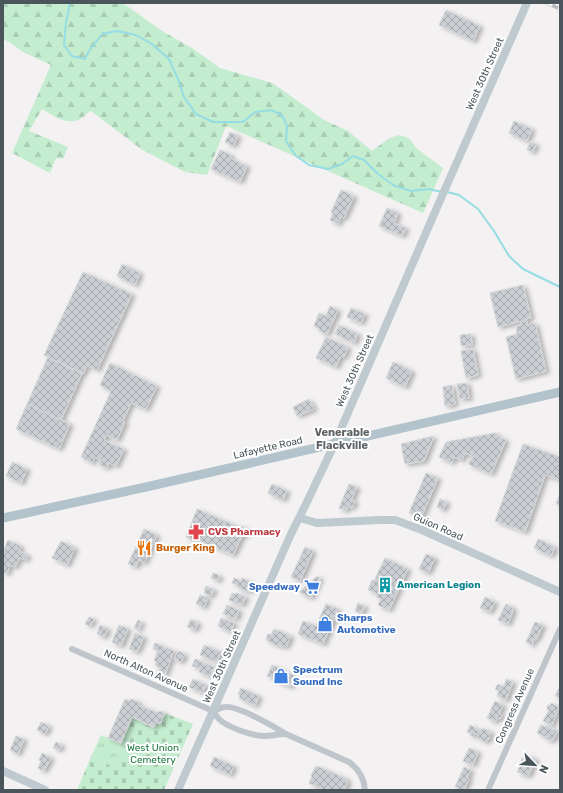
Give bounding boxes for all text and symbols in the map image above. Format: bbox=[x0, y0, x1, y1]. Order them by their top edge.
street label: West 30th Street bbox=[464, 36, 506, 112]
street label: West 30th Street bbox=[334, 333, 376, 409]
district label: Venerable Flackville bbox=[314, 426, 370, 452]
street label: Lafayette Road bbox=[232, 434, 304, 462]
street label: Guion Road bbox=[411, 511, 465, 543]
pharmacy icon: CVS Pharmacy bbox=[187, 523, 205, 541]
place label: CVS Pharmacy bbox=[208, 526, 281, 538]
restaurant icon: Burger King bbox=[135, 539, 153, 557]
place label: Burger King bbox=[156, 542, 215, 554]
building icon: American Legion bbox=[376, 576, 394, 594]
supermarket icon: Speedway bbox=[303, 578, 321, 596]
place label: American Legion bbox=[397, 579, 481, 591]
place label: Speedway bbox=[249, 581, 300, 593]
place label: Sharps Automotive bbox=[337, 612, 396, 636]
shop icon: Sharps Automotive bbox=[316, 615, 334, 633]
street label: West 30th Street bbox=[201, 629, 243, 705]
street label: North Alton Avenue bbox=[102, 647, 190, 695]
place label: Spectrum Sound Inc bbox=[293, 664, 343, 688]
street label: Congress Avenue bbox=[493, 666, 537, 746]
shop icon: Spectrum Sound Inc bbox=[272, 667, 290, 685]
park label: West Union Cemetery bbox=[127, 742, 179, 766]
north arrow bbox=[515, 745, 555, 785]
text: N bbox=[536, 763, 551, 775]

